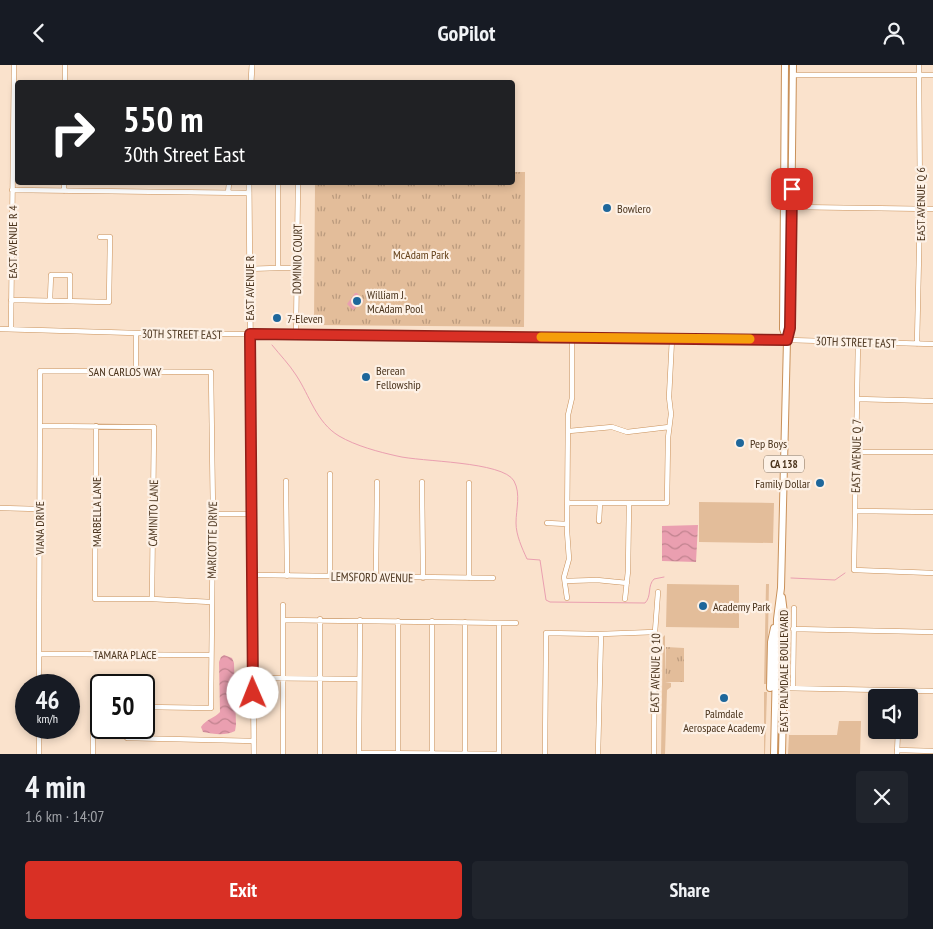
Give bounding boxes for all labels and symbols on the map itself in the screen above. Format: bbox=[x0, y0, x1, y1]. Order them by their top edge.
street label: EAST AVENUE Q 6 bbox=[913, 167, 928, 241]
pin bbox=[771, 168, 813, 210]
place label: Bowlero bbox=[617, 201, 651, 216]
marker: Bowlero bbox=[601, 202, 613, 214]
street label: EAST AVENUE R 4 bbox=[5, 205, 20, 279]
street label: DOMINIO COURT bbox=[289, 223, 305, 294]
park label: McAdam Park bbox=[393, 247, 449, 262]
street label: EAST AVENUE R bbox=[242, 255, 257, 321]
place label: William J. McAdam Pool bbox=[367, 287, 423, 316]
marker: William J. McAdam Pool bbox=[351, 295, 363, 307]
place label: 7-Eleven bbox=[287, 311, 323, 326]
marker: 7-Eleven bbox=[271, 312, 283, 324]
street label: 30TH STREET EAST bbox=[142, 326, 223, 342]
street label: 30TH STREET EAST bbox=[815, 333, 897, 351]
place label: Berean Fellowship bbox=[376, 363, 421, 392]
street label: SAN CARLOS WAY bbox=[88, 364, 162, 379]
marker: Berean Fellowship bbox=[360, 371, 372, 383]
street label: EAST AVENUE Q 7 bbox=[848, 419, 864, 493]
place label: Pep Boys bbox=[750, 436, 787, 451]
marker: Pep Boys bbox=[734, 437, 746, 449]
road number: CA 138 bbox=[764, 455, 804, 473]
place label: Family Dollar bbox=[755, 476, 811, 491]
street label: MARBELLA LANE bbox=[89, 477, 104, 547]
marker: Family Dollar bbox=[814, 477, 826, 489]
street label: CAMINITO LANE bbox=[145, 479, 161, 547]
street label: VIANA DRIVE bbox=[32, 501, 47, 556]
street label: MARICOTTE DRIVE bbox=[204, 501, 220, 579]
street label: LEMSFORD AVENUE bbox=[331, 569, 413, 585]
place label: Academy Park bbox=[713, 599, 770, 614]
marker: Academy Park bbox=[697, 600, 709, 612]
street label: EAST PALMDALE BOULEVARD bbox=[776, 610, 791, 732]
street label: EAST AVENUE Q 10 bbox=[647, 633, 663, 713]
street label: TAMARA PLACE bbox=[93, 647, 157, 662]
position arrow bbox=[226, 666, 278, 718]
speed limit sign: 50 bbox=[90, 674, 155, 739]
marker: Palmdale Aerospace Academy bbox=[718, 692, 730, 704]
place label: Palmdale Aerospace Academy bbox=[683, 706, 765, 735]

